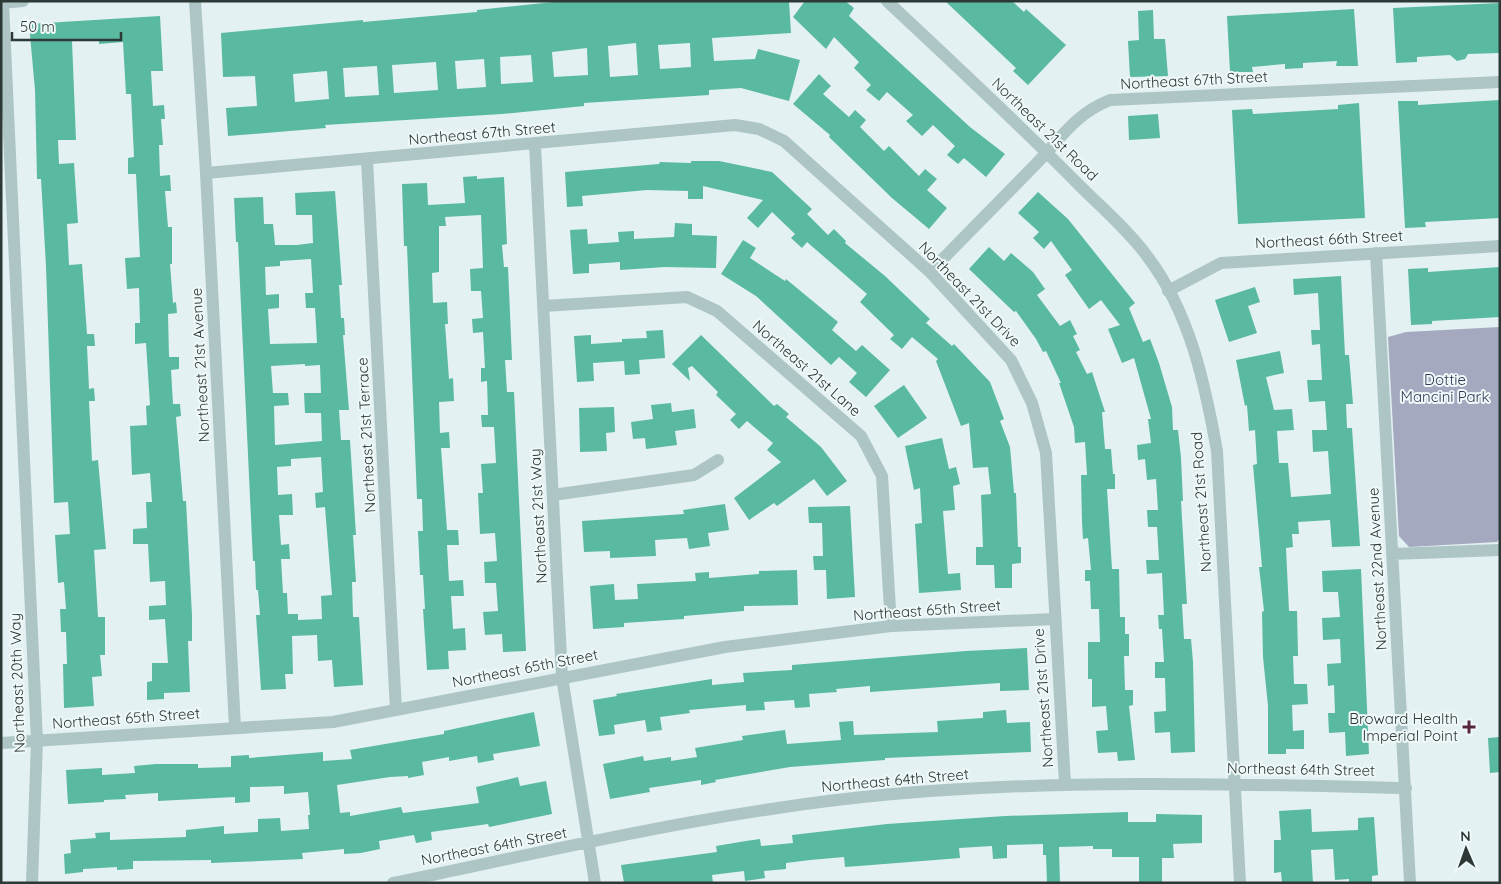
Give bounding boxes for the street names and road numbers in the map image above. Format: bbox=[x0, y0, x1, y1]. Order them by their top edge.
street label: Northeast 67th Street bbox=[1120, 67, 1268, 93]
street label: Northeast 21st Road bbox=[988, 73, 1102, 185]
street label: Northeast 67th Street bbox=[408, 117, 556, 149]
street label: Northeast 66th Street bbox=[1255, 226, 1403, 252]
street label: Northeast 21st Drive bbox=[915, 237, 1025, 351]
street label: Northeast 21st Avenue bbox=[186, 287, 214, 443]
street label: Northeast 21st Lane bbox=[749, 316, 865, 420]
street label: Northeast 21st Terrace bbox=[352, 357, 380, 513]
street label: Northeast 21st Road bbox=[1187, 431, 1215, 573]
street label: Northeast 21st Way bbox=[525, 448, 551, 584]
street label: Northeast 22nd Avenue bbox=[1363, 487, 1391, 651]
street label: Northeast 65th Street bbox=[852, 595, 1002, 625]
street label: Northeast 20th Way bbox=[5, 613, 29, 753]
street label: Northeast 21st Drive bbox=[1029, 628, 1057, 768]
street label: Northeast 65th Street bbox=[450, 645, 600, 691]
street label: Northeast 65th Street bbox=[51, 703, 201, 733]
street label: Northeast 64th Street bbox=[1227, 758, 1375, 780]
street label: Northeast 64th Street bbox=[820, 764, 970, 796]
street label: Northeast 64th Street bbox=[419, 823, 569, 869]

